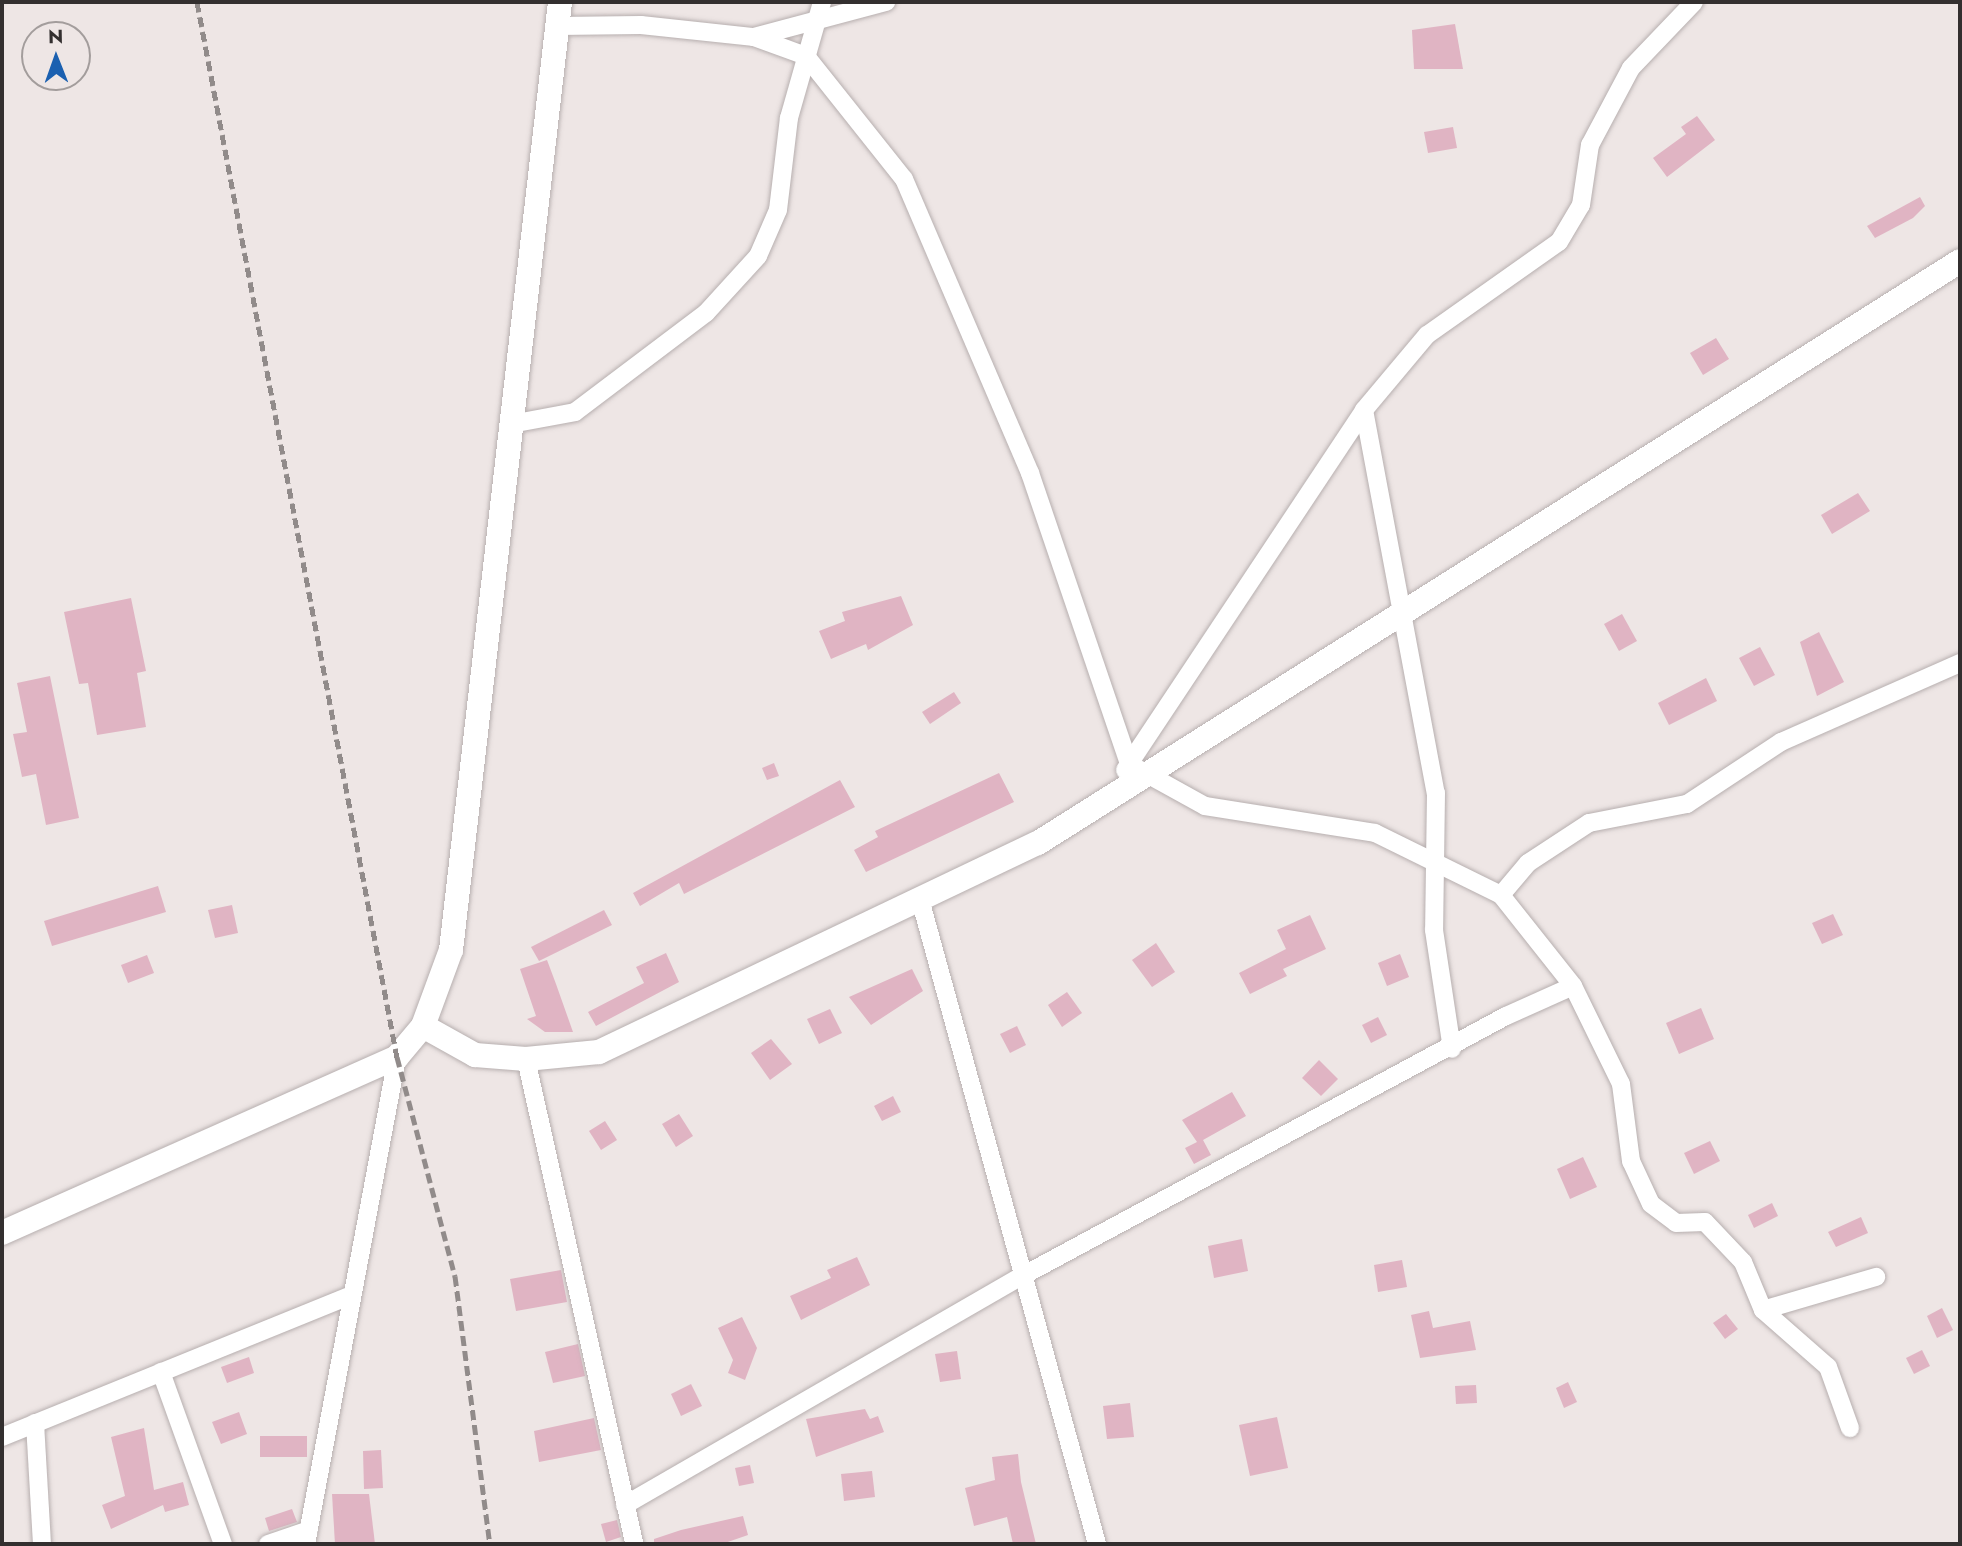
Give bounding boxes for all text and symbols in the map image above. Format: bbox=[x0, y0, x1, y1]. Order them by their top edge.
north arrow bbox=[21, 21, 91, 91]
text: N bbox=[48, 23, 63, 50]

